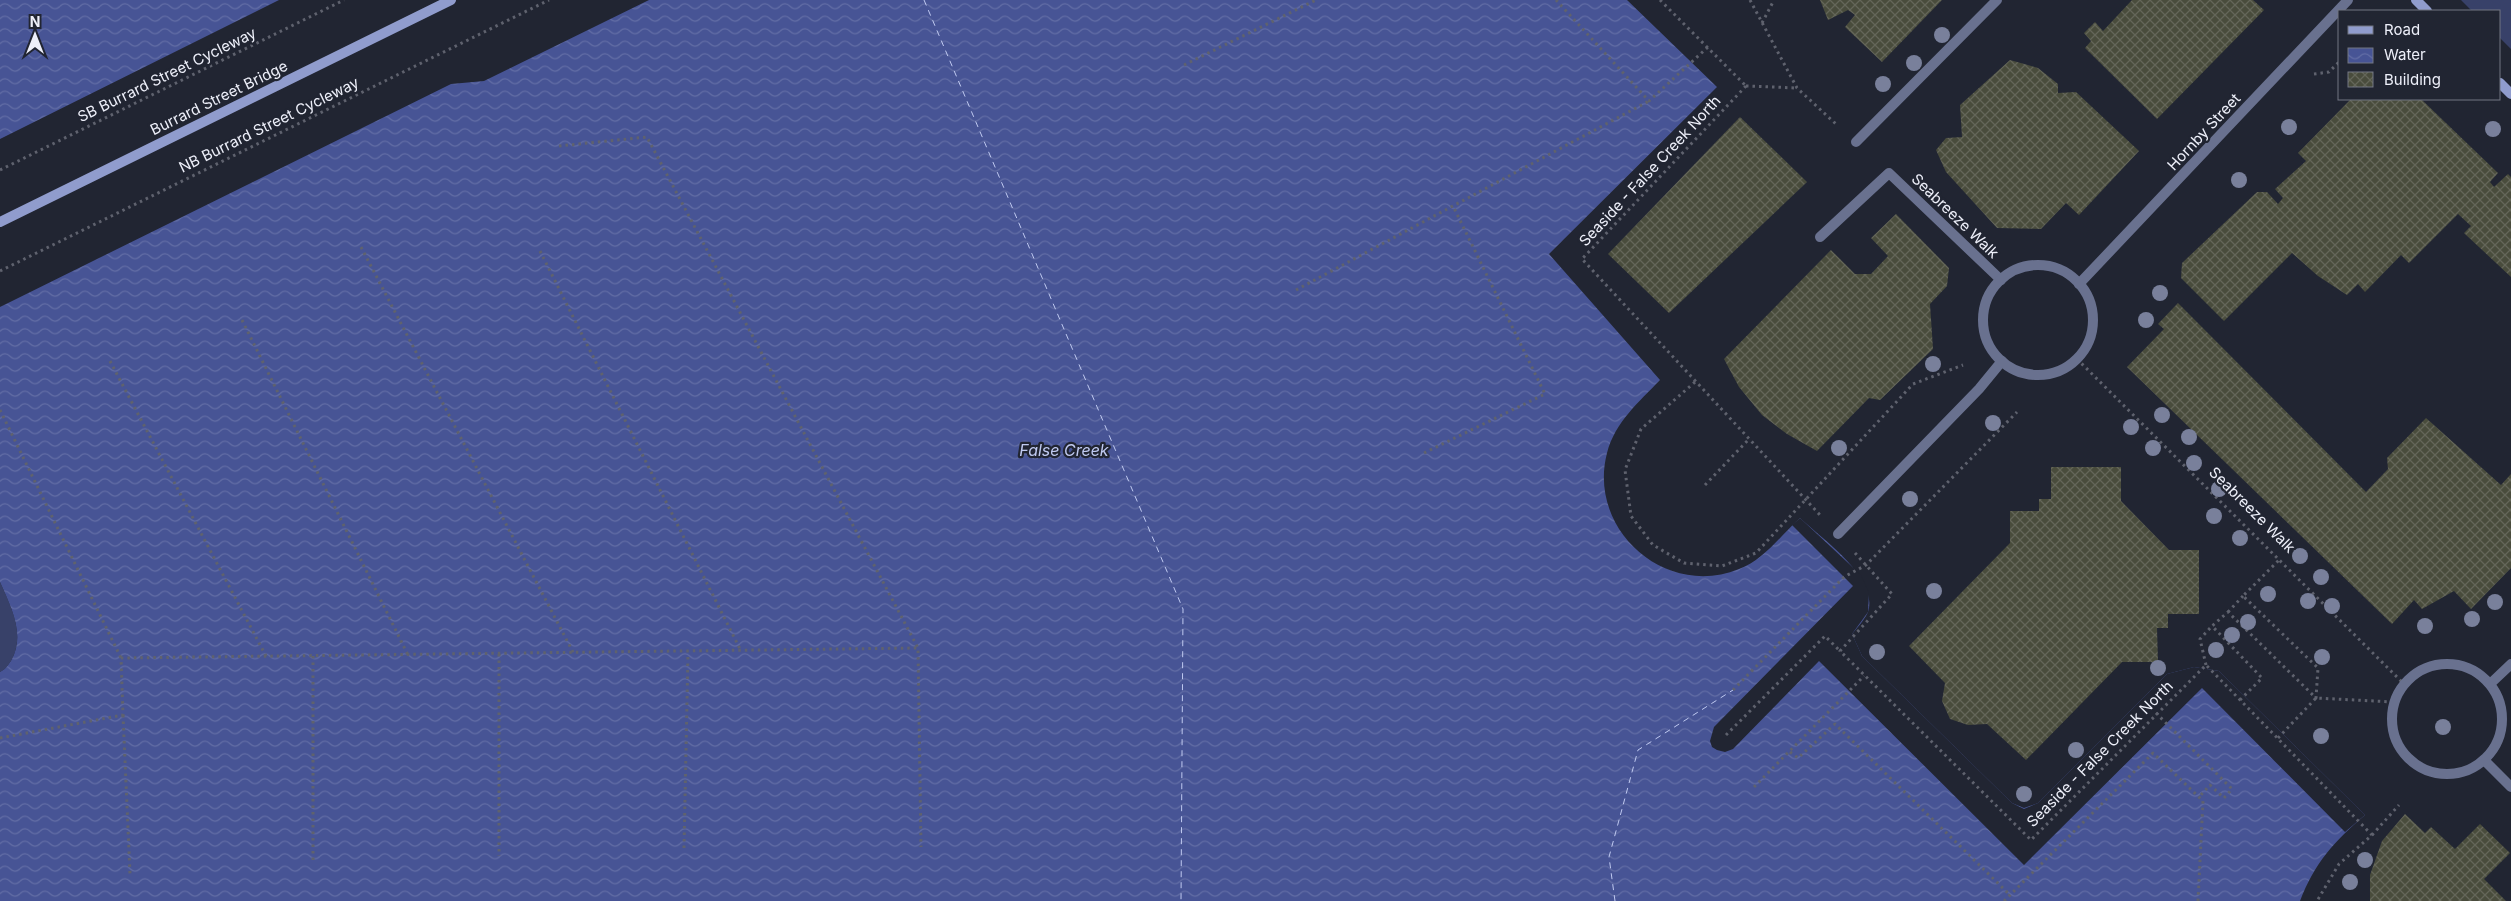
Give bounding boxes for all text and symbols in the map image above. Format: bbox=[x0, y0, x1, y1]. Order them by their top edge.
north arrow bbox=[10, 10, 60, 60]
legend bbox=[2338, 10, 2501, 100]
text: N bbox=[30, 13, 40, 30]
text: Road bbox=[2384, 20, 2420, 39]
street label: SB Burrard Street Cycleway bbox=[74, 23, 260, 126]
text: Water bbox=[2384, 45, 2426, 64]
street label: Burrard Street Bridge bbox=[147, 56, 291, 139]
text: Building bbox=[2384, 70, 2441, 89]
street label: NB Burrard Street Cycleway bbox=[176, 72, 362, 176]
street label: Hornby Street bbox=[2163, 89, 2244, 174]
street label: Seaside - False Creek North bbox=[1575, 91, 1725, 250]
street label: Seabreeze Walk bbox=[1908, 169, 2004, 263]
water label: False Creek bbox=[1019, 440, 1109, 460]
street label: Seabreeze Walk bbox=[2205, 463, 2300, 557]
street label: Seaside - False Creek North bbox=[2022, 676, 2177, 831]

